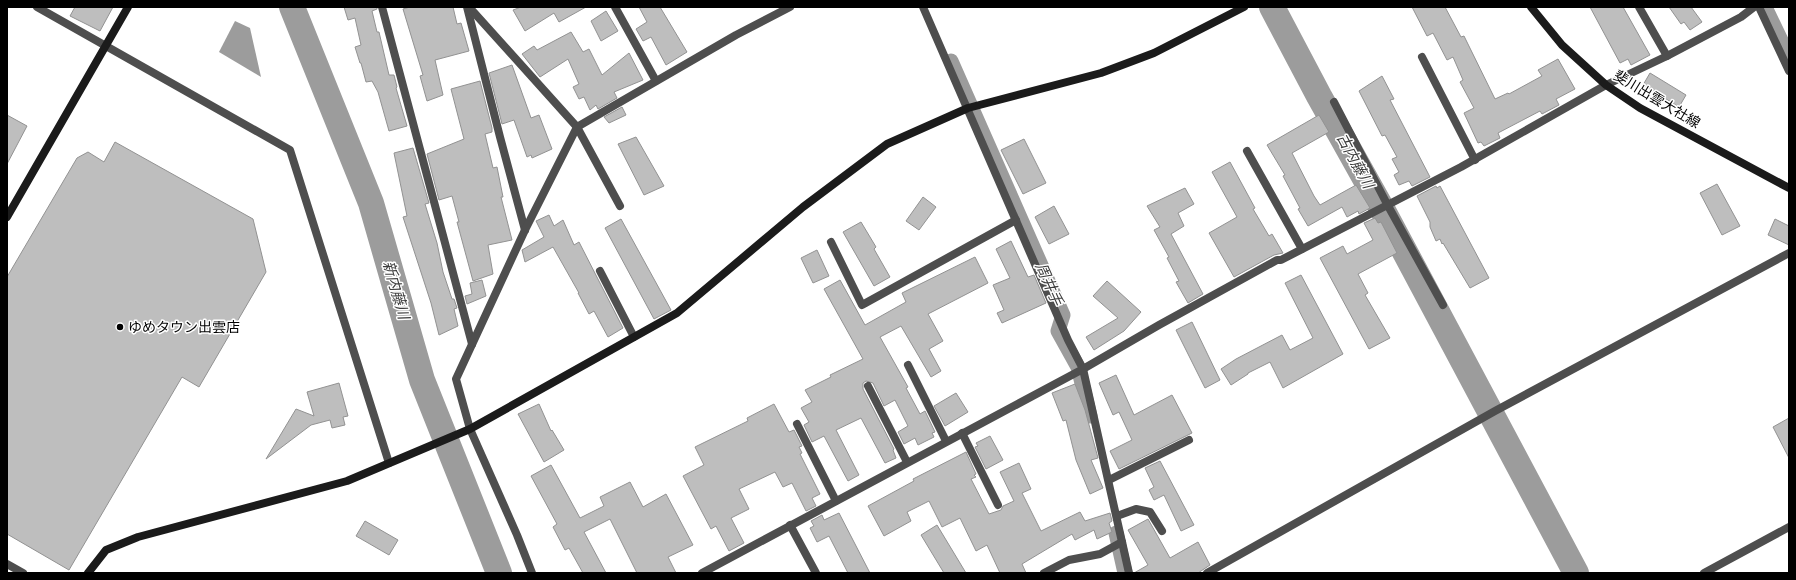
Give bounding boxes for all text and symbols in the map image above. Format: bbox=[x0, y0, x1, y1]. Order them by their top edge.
street label: 斐川出雲大社線 bbox=[1610, 67, 1703, 132]
water label: 古内藤川 bbox=[1333, 130, 1378, 193]
water label: 新内藤川 bbox=[379, 259, 413, 323]
water label: 周井手 bbox=[1032, 260, 1067, 309]
place label: ゆめタウン出雲店 bbox=[128, 319, 240, 336]
marker: ゆめタウン出雲店 bbox=[115, 322, 125, 332]

